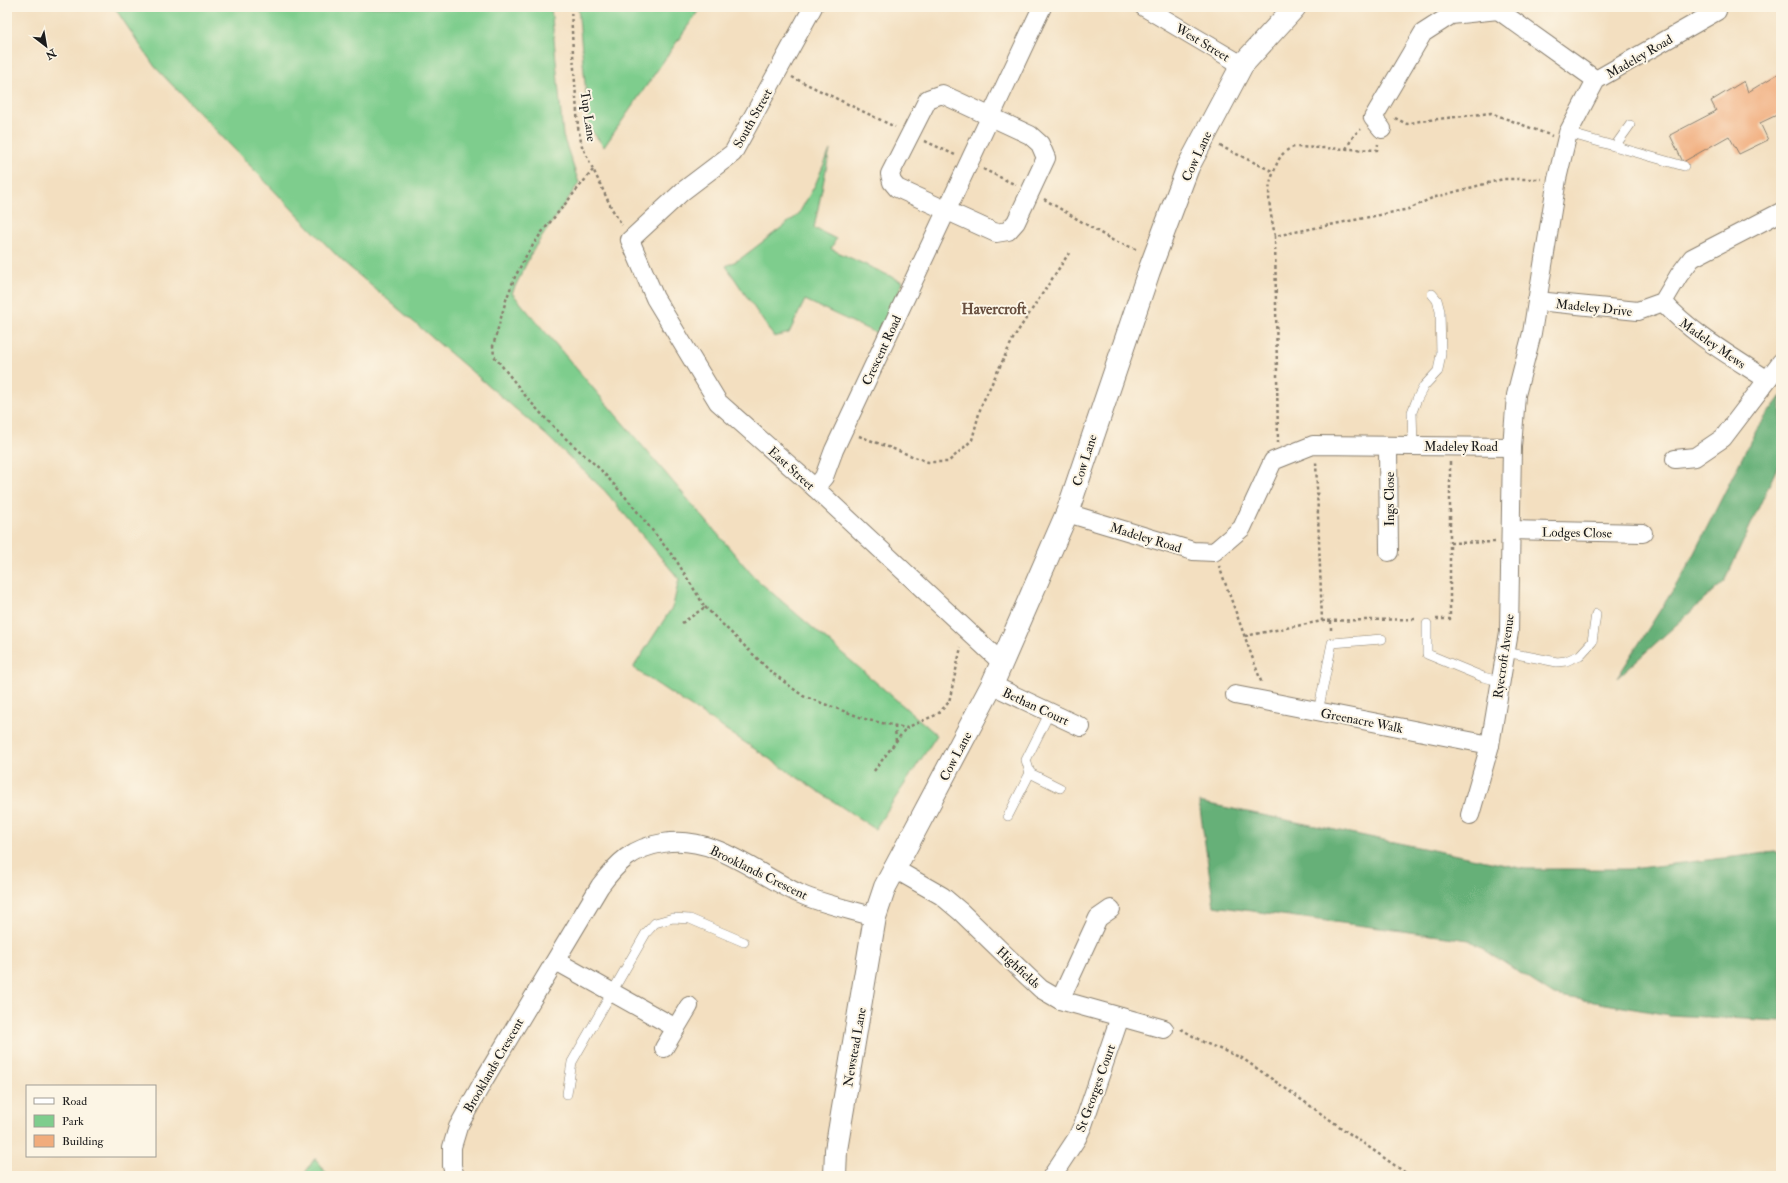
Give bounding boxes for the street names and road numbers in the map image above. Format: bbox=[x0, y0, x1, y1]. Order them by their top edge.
street label: West Street bbox=[1172, 20, 1232, 65]
street label: Madeley Road bbox=[1603, 31, 1677, 83]
street label: South Street bbox=[730, 86, 776, 151]
street label: Tup Lane bbox=[576, 90, 600, 143]
street label: Cow Lane bbox=[1178, 128, 1216, 184]
street label: Madeley Drive bbox=[1555, 296, 1633, 321]
street label: Crescent Road bbox=[859, 312, 905, 388]
street label: Madeley Mews bbox=[1676, 315, 1749, 374]
street label: Cow Lane bbox=[1069, 432, 1101, 488]
street label: Madeley Road bbox=[1424, 439, 1499, 456]
street label: East Street bbox=[765, 444, 818, 494]
street label: Ings Close bbox=[1382, 471, 1398, 526]
street label: Madeley Road bbox=[1108, 519, 1184, 558]
street label: Lodges Close bbox=[1542, 524, 1613, 542]
street label: Ryecroft Avenue bbox=[1490, 612, 1519, 700]
street label: Bethan Court bbox=[1000, 685, 1071, 729]
street label: Greenacre Walk bbox=[1319, 705, 1405, 737]
street label: Cow Lane bbox=[936, 729, 976, 784]
street label: Brooklands Crescent bbox=[707, 842, 810, 903]
street label: Highfields bbox=[993, 943, 1044, 992]
street label: Newstead Lane bbox=[840, 1006, 870, 1088]
street label: Brooklands Crescent bbox=[460, 1015, 527, 1116]
street label: St Georges Court bbox=[1073, 1042, 1119, 1134]

